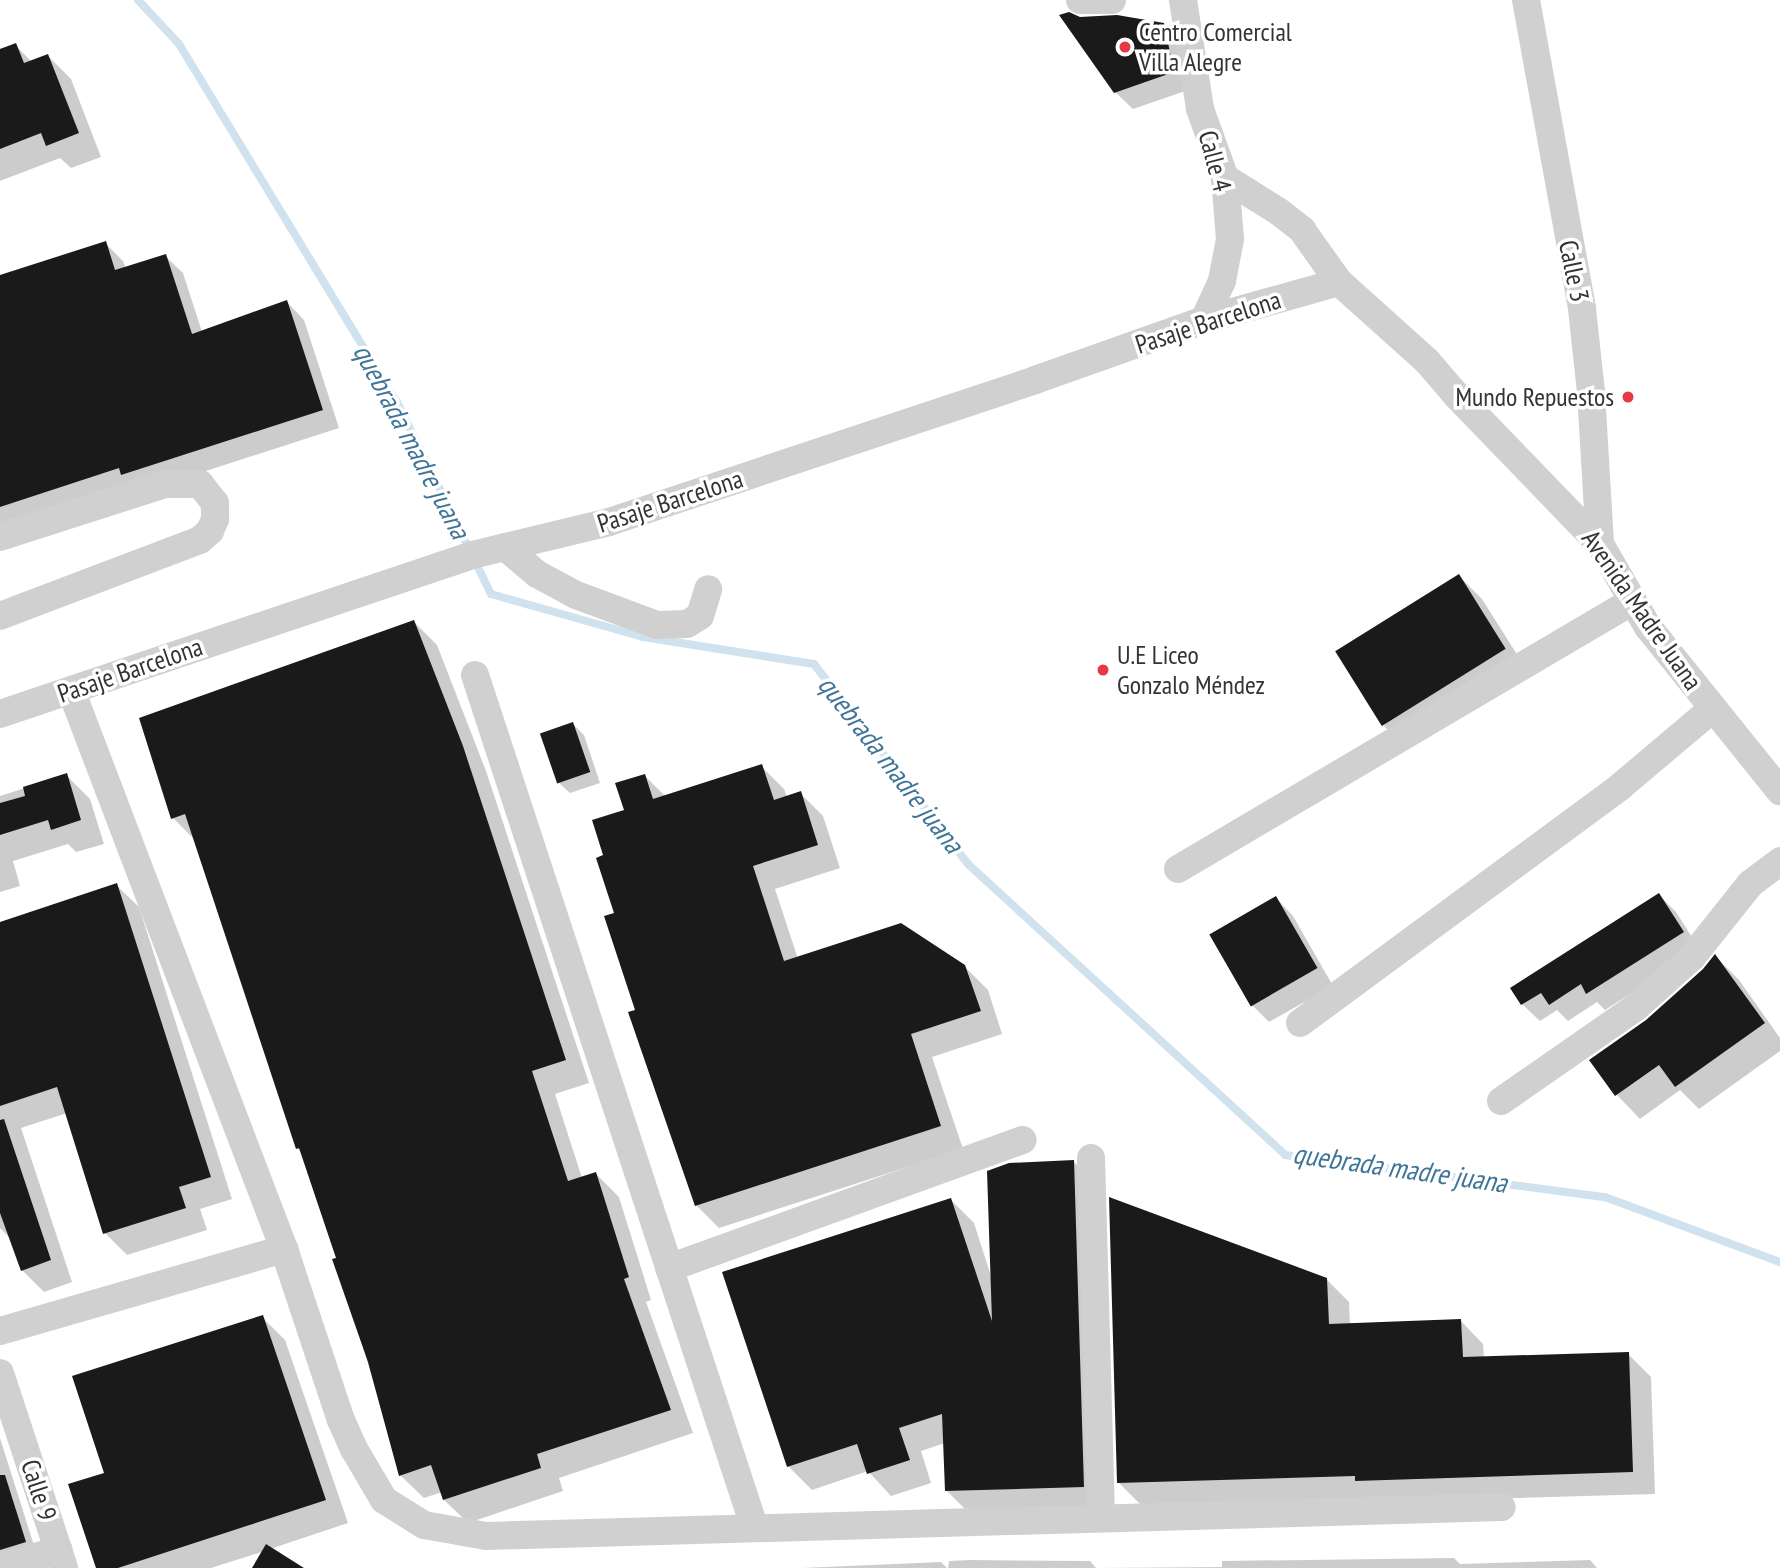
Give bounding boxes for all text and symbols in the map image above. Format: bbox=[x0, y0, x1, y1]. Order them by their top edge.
place label: Centro Comercial Villa Alegre bbox=[1139, 16, 1292, 78]
marker: Centro Comercial Villa Alegre bbox=[1117, 39, 1133, 55]
street label: Calle 4 bbox=[1192, 127, 1238, 195]
street label: Calle 3 bbox=[1552, 237, 1596, 305]
street label: Pasaje Barcelona bbox=[1131, 284, 1285, 360]
water label: quebrada madre juana bbox=[347, 338, 477, 544]
place label: Mundo Repuestos bbox=[1455, 381, 1614, 413]
marker: Mundo Repuestos bbox=[1620, 389, 1636, 405]
street label: Pasaje Barcelona bbox=[593, 463, 747, 539]
street label: Avenida Madre Juana bbox=[1575, 524, 1709, 696]
street label: Pasaje Barcelona bbox=[54, 631, 206, 709]
place label: U.E Liceo Gonzalo Méndez bbox=[1117, 639, 1265, 700]
marker: U.E Liceo Gonzalo Méndez bbox=[1095, 662, 1111, 678]
water label: quebrada madre juana bbox=[811, 669, 971, 859]
water label: quebrada madre juana bbox=[1291, 1136, 1509, 1200]
street label: Calle 9 bbox=[15, 1456, 63, 1524]

